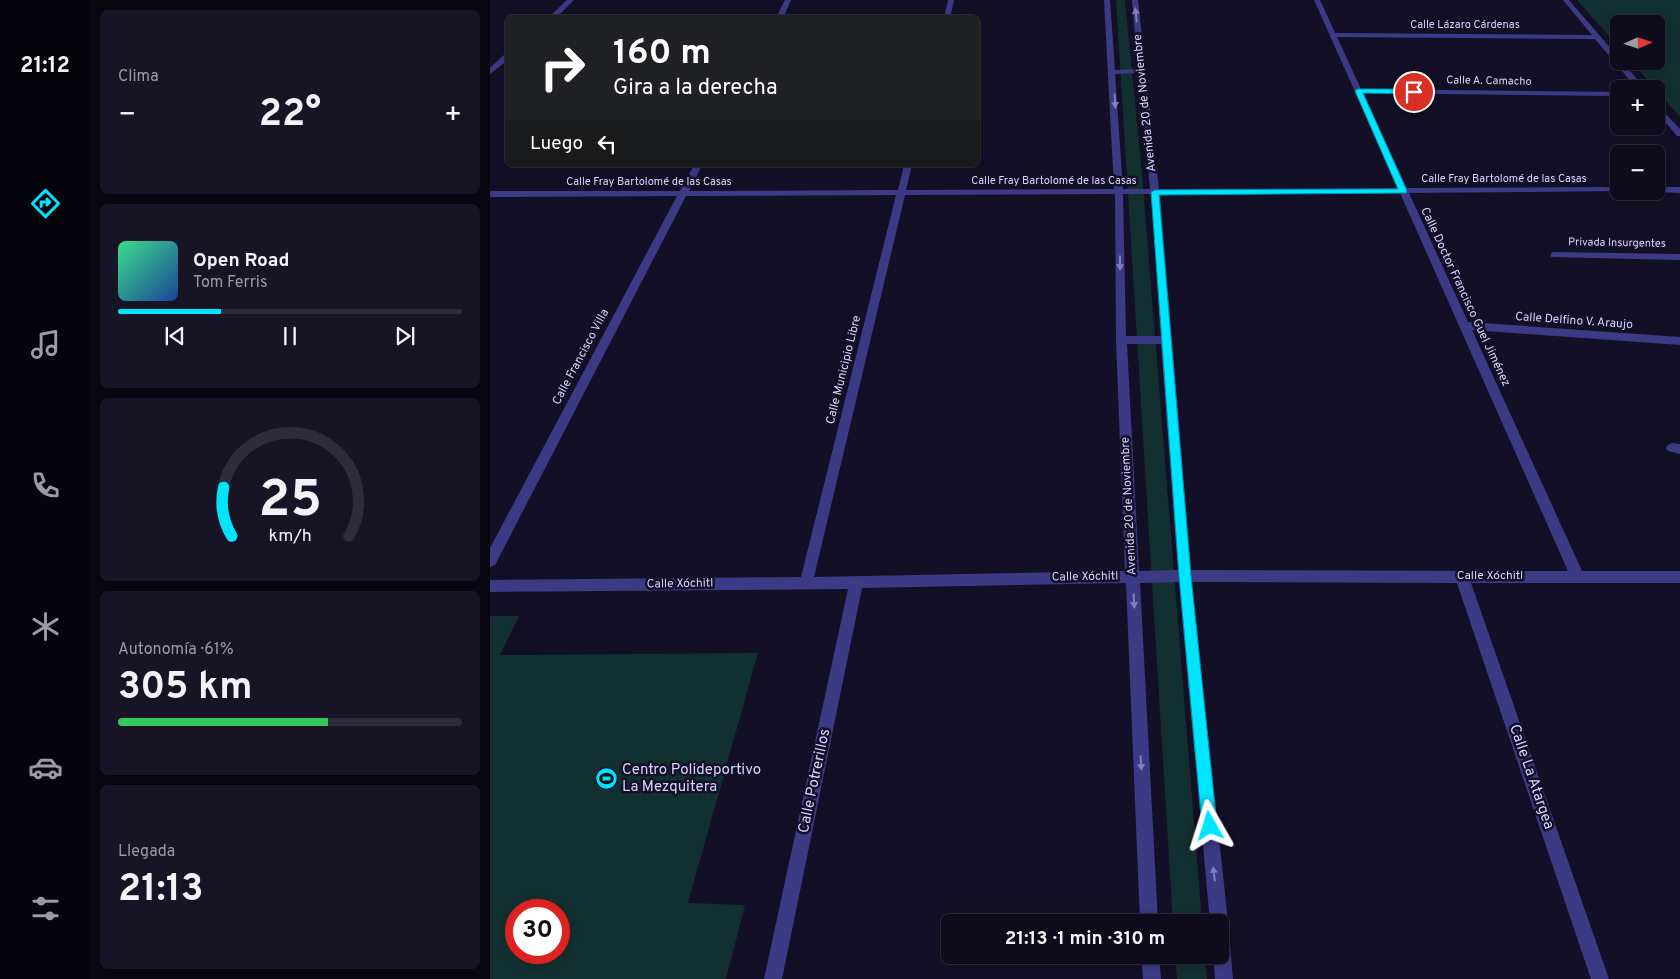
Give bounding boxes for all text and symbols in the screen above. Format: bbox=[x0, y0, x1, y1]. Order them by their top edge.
one-way arrow bbox=[1132, 7, 1140, 23]
north arrow bbox=[1610, 15, 1665, 70]
map controls bbox=[1610, 15, 1665, 200]
street label: Calle Lázaro Cárdenas bbox=[1410, 18, 1520, 32]
text: 160 m bbox=[613, 32, 711, 76]
street label: Avenida 20 de Noviembre bbox=[1130, 33, 1160, 173]
icon: right bbox=[530, 35, 595, 100]
text: 21:12 bbox=[20, 53, 70, 80]
text: Clima bbox=[118, 67, 159, 87]
pin bbox=[1393, 71, 1435, 113]
street label: Calle A. Camacho bbox=[1446, 73, 1532, 89]
text: Gira a la derecha bbox=[613, 75, 778, 102]
icon: arrive bbox=[1400, 78, 1428, 106]
button: + bbox=[1610, 80, 1665, 135]
text: 22° bbox=[259, 91, 321, 140]
one-way arrow bbox=[1111, 93, 1119, 109]
text: − bbox=[118, 98, 136, 134]
text: + bbox=[444, 98, 462, 134]
icon: left bbox=[593, 130, 621, 158]
text: Luego bbox=[530, 132, 583, 156]
button: − bbox=[1610, 145, 1665, 200]
street label: Calle Fray Bartolomé de las Casas bbox=[1421, 172, 1587, 186]
street label: Calle Fray Bartolomé de las Casas bbox=[971, 174, 1137, 188]
street label: Calle Fray Bartolomé de las Casas bbox=[566, 175, 732, 189]
icon: directions bbox=[28, 186, 63, 221]
street label: Calle Doctor Francisco Guel Jiménez bbox=[1416, 205, 1514, 389]
street label: Privada Insurgentes bbox=[1568, 235, 1666, 251]
text: Open Road bbox=[193, 249, 289, 273]
one-way arrow bbox=[1117, 256, 1125, 272]
text: Tom Ferris bbox=[193, 273, 267, 293]
street label: Calle Francisco Villa bbox=[549, 306, 613, 408]
street label: Calle Delfino V. Araujo bbox=[1515, 309, 1634, 333]
street label: Calle Municipio Libre bbox=[823, 314, 865, 426]
icon: previous bbox=[161, 322, 189, 350]
icon: pause bbox=[276, 322, 304, 350]
icon: next bbox=[391, 322, 419, 350]
icon: music bbox=[28, 327, 63, 362]
street label: Avenida 20 de Noviembre bbox=[1117, 436, 1141, 576]
icon: phone bbox=[28, 468, 63, 503]
text: 25 bbox=[258, 469, 322, 535]
text: km/h bbox=[268, 525, 312, 548]
street label: Calle Xóchitl bbox=[1052, 568, 1118, 586]
street label: Calle Xóchitl bbox=[1457, 568, 1523, 584]
street label: Calle Xóchitl bbox=[647, 575, 713, 593]
one-way arrow bbox=[1130, 593, 1138, 609]
icon: climate bbox=[28, 609, 63, 644]
text: Autonomía · 61% bbox=[118, 640, 234, 660]
text: 305 km bbox=[118, 664, 253, 713]
street label: Calle La Atargea bbox=[1504, 722, 1558, 832]
street label: Calle Potrerillos bbox=[795, 727, 835, 835]
icon: car bbox=[28, 750, 63, 785]
one-way arrow bbox=[1138, 755, 1146, 771]
place label: Centro Polideportivo La Mezquitera bbox=[622, 761, 761, 797]
sports icon: Centro Polideportivo La Mezquitera bbox=[594, 767, 618, 791]
position arrow bbox=[1183, 799, 1235, 851]
text: Llegada bbox=[118, 842, 175, 862]
text: 21:13 bbox=[118, 866, 204, 915]
one-way arrow bbox=[1210, 866, 1218, 882]
icon: filters bbox=[28, 891, 63, 926]
speed limit sign: 30 bbox=[505, 899, 570, 964]
text: 21:13 · 1 min · 310 m bbox=[1005, 927, 1165, 951]

